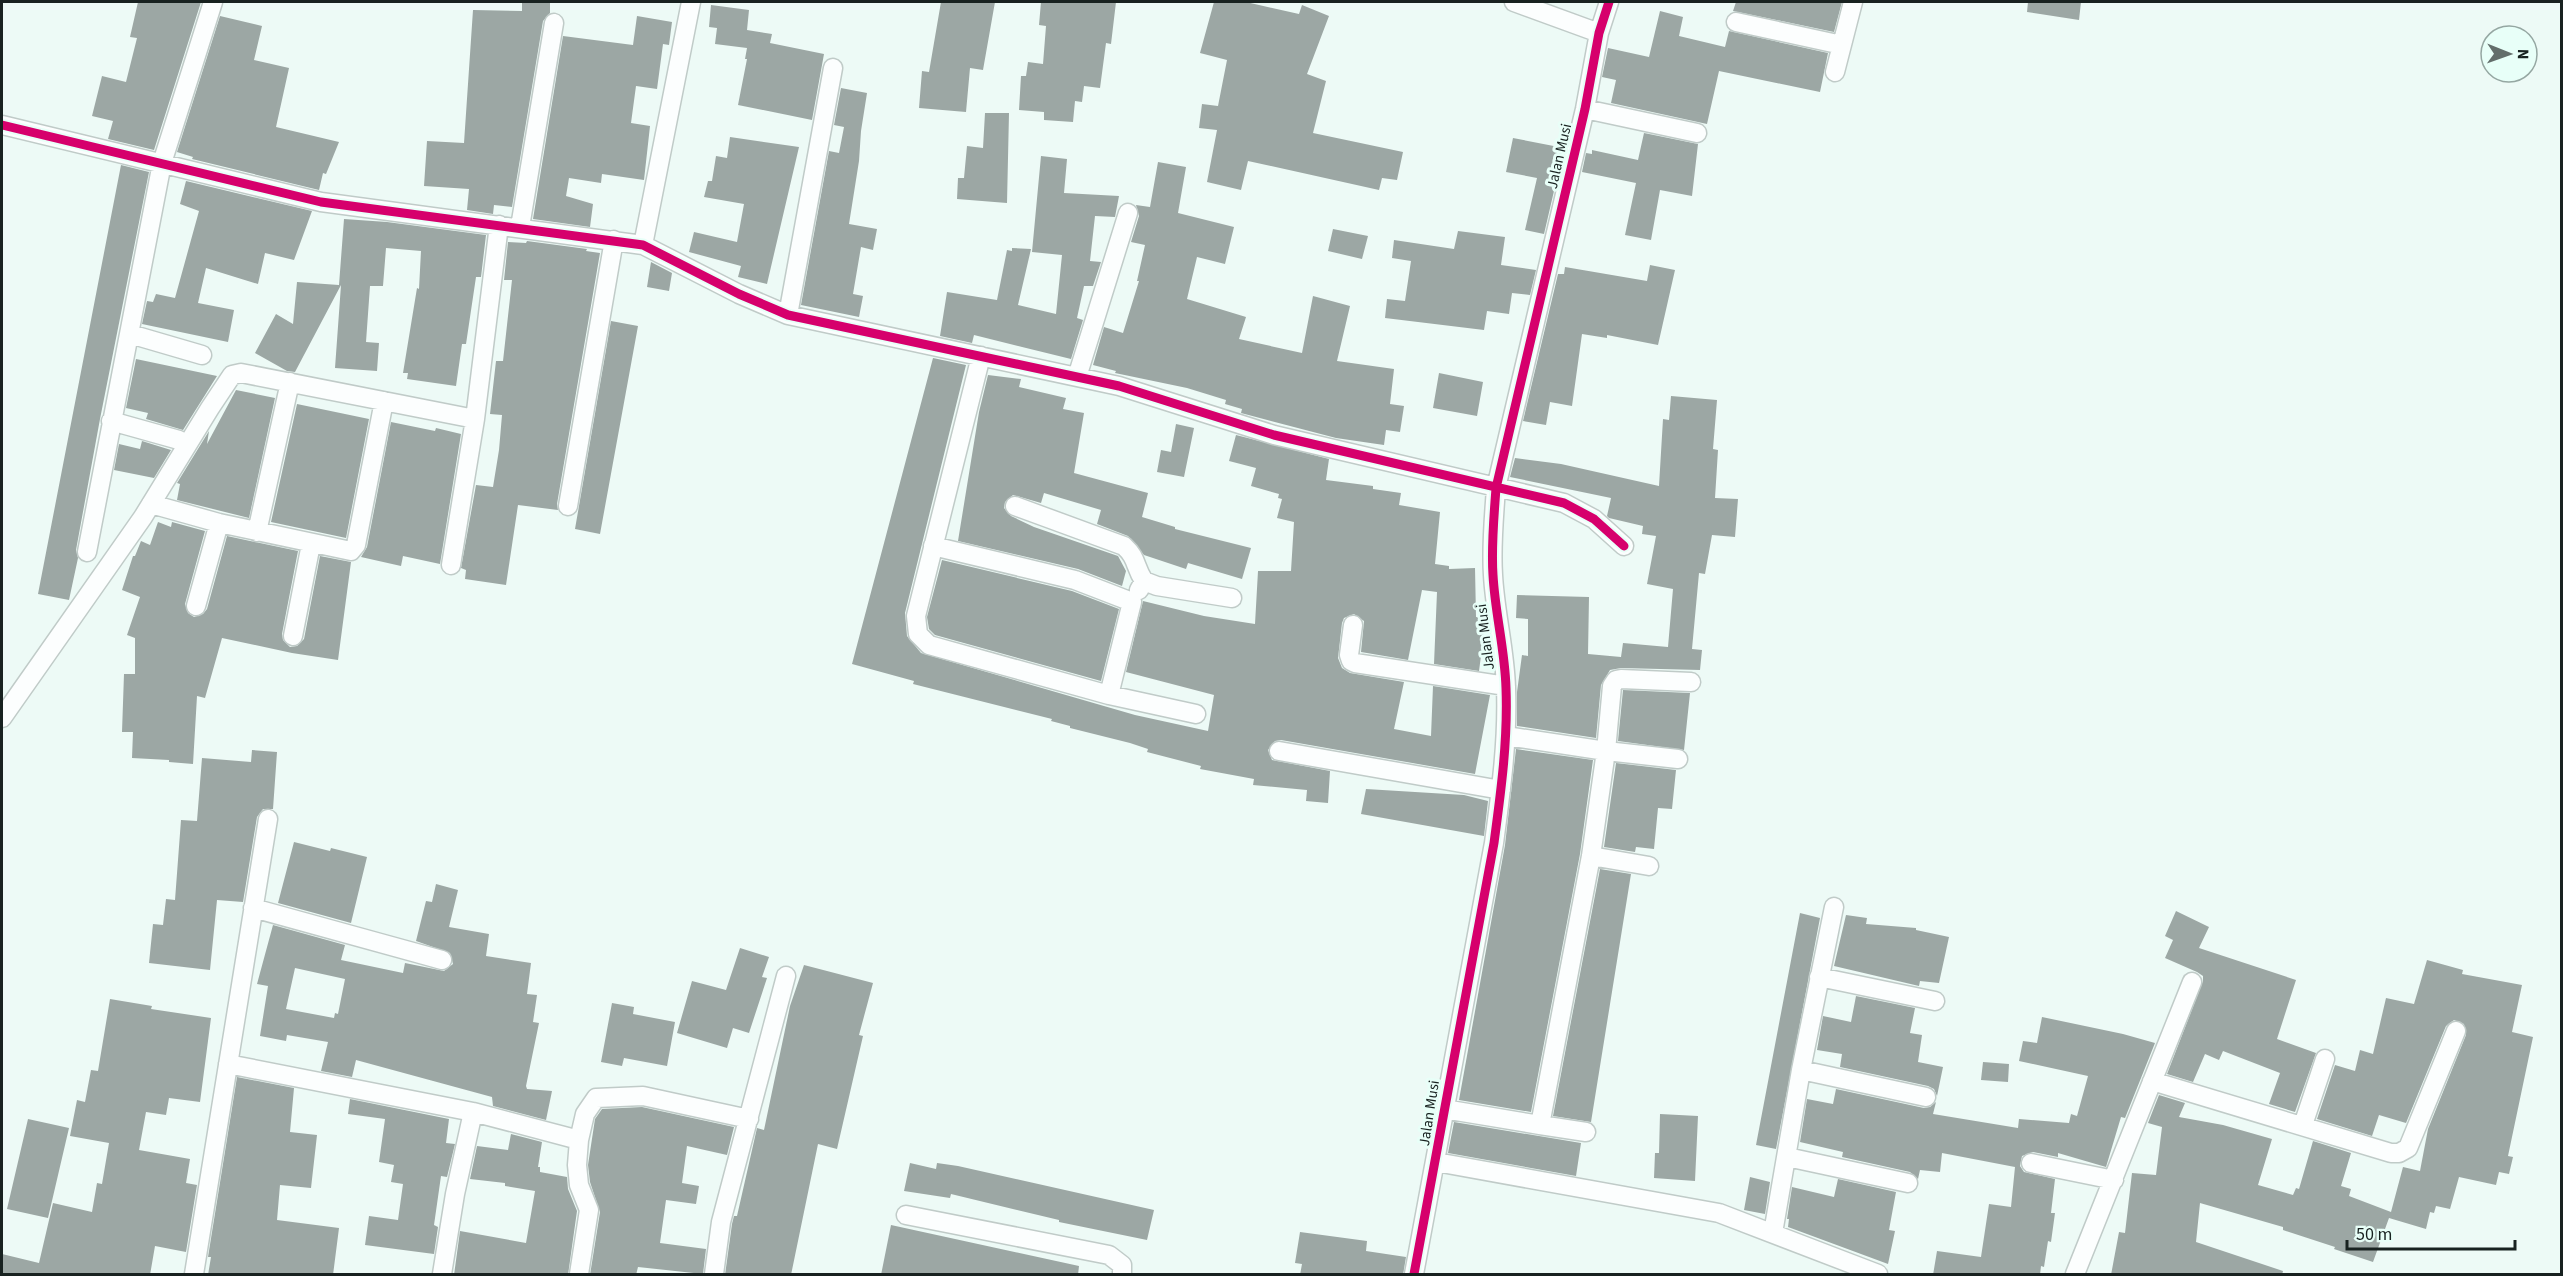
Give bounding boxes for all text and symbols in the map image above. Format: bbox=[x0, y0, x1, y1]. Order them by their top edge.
north arrow bbox=[2479, 24, 2539, 84]
text: N bbox=[2512, 49, 2534, 60]
street label: Jalan Musi bbox=[1542, 121, 1577, 191]
street label: Jalan Musi bbox=[1471, 603, 1500, 671]
street label: Jalan Musi bbox=[1414, 1079, 1445, 1148]
scale bar bbox=[2347, 1213, 2515, 1251]
text: 50 m bbox=[2356, 1222, 2392, 1247]

